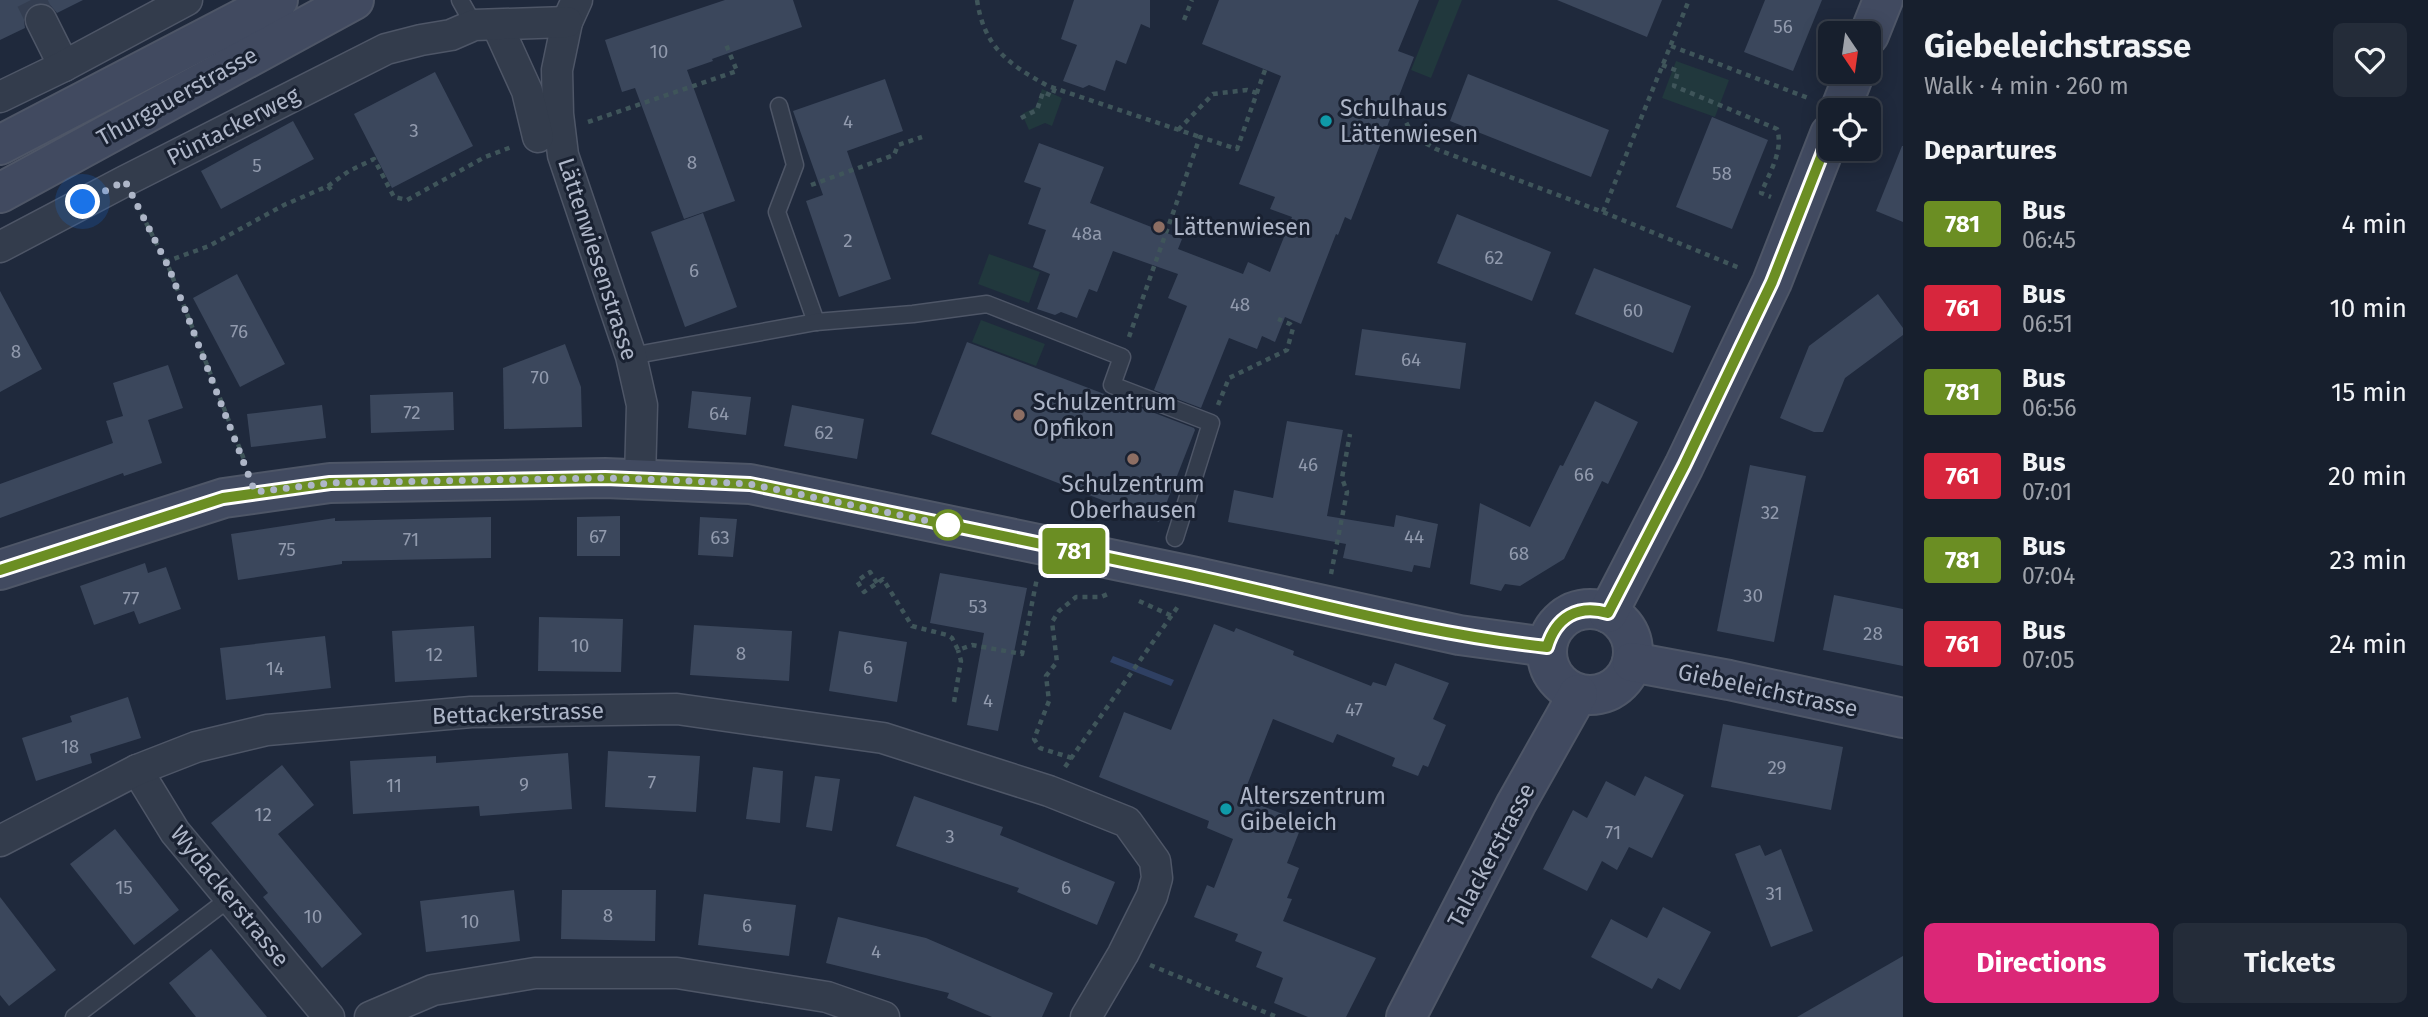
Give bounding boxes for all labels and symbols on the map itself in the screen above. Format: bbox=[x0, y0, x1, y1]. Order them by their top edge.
house number: 56 bbox=[1773, 15, 1793, 38]
north arrow bbox=[1818, 21, 1881, 84]
street label: Thurgauerstrasse bbox=[92, 40, 262, 152]
house number: 10 bbox=[650, 40, 668, 63]
street label: Püntackerweg bbox=[162, 81, 304, 171]
place label: Schulhaus Lättenwiesen bbox=[1340, 94, 1478, 148]
house number: 4 bbox=[843, 110, 853, 133]
marker: Schulhaus Lättenwiesen bbox=[1318, 113, 1334, 129]
house number: 3 bbox=[409, 119, 419, 142]
house number: 8 bbox=[687, 151, 697, 174]
house number: 5 bbox=[252, 154, 262, 177]
street label: Lättenwiesenstrasse bbox=[552, 154, 644, 364]
house number: 58 bbox=[1712, 162, 1732, 185]
your location bbox=[65, 184, 100, 219]
place label: Lättenwiesen bbox=[1173, 213, 1311, 241]
marker: Lättenwiesen bbox=[1151, 219, 1167, 235]
house number: 48a bbox=[1072, 222, 1102, 245]
house number: 2 bbox=[843, 229, 853, 252]
house number: 62 bbox=[1484, 246, 1504, 269]
house number: 6 bbox=[689, 259, 699, 282]
house number: 48 bbox=[1230, 293, 1250, 316]
house number: 60 bbox=[1623, 299, 1643, 322]
house number: 76 bbox=[230, 320, 248, 343]
house number: 8 bbox=[11, 340, 21, 363]
house number: 64 bbox=[1401, 348, 1421, 371]
house number: 70 bbox=[531, 366, 549, 389]
place label: Schulzentrum Opfikon bbox=[1033, 388, 1177, 442]
house number: 72 bbox=[403, 401, 421, 424]
house number: 64 bbox=[709, 402, 729, 425]
marker: Schulzentrum Opfikon bbox=[1011, 407, 1027, 423]
house number: 62 bbox=[814, 421, 834, 444]
marker: Schulzentrum Oberhausen bbox=[1125, 451, 1141, 467]
house number: 46 bbox=[1298, 453, 1318, 476]
house number: 66 bbox=[1574, 463, 1594, 486]
place label: Schulzentrum Oberhausen bbox=[1061, 470, 1205, 524]
house number: 32 bbox=[1761, 501, 1779, 524]
unlabelled marker bbox=[933, 510, 963, 540]
house number: 67 bbox=[589, 525, 607, 548]
house number: 44 bbox=[1404, 525, 1424, 548]
house number: 63 bbox=[710, 526, 730, 549]
house number: 71 bbox=[403, 528, 419, 551]
line badge: 781 bbox=[1034, 528, 1114, 574]
house number: 75 bbox=[278, 538, 296, 561]
house number: 68 bbox=[1509, 542, 1529, 565]
house number: 30 bbox=[1743, 584, 1763, 607]
house number: 77 bbox=[123, 587, 139, 610]
house number: 53 bbox=[969, 595, 987, 618]
house number: 28 bbox=[1863, 622, 1883, 645]
house number: 10 bbox=[571, 634, 589, 657]
house number: 8 bbox=[736, 642, 746, 665]
house number: 12 bbox=[425, 643, 443, 666]
house number: 6 bbox=[863, 656, 873, 679]
house number: 14 bbox=[266, 657, 284, 680]
street label: Giebeleichstrasse bbox=[1676, 657, 1860, 723]
house number: 4 bbox=[983, 689, 993, 712]
street label: Bettackerstrasse bbox=[431, 696, 605, 730]
house number: 47 bbox=[1345, 698, 1363, 721]
house number: 18 bbox=[61, 735, 79, 758]
house number: 29 bbox=[1767, 756, 1787, 779]
house number: 7 bbox=[648, 771, 656, 794]
house number: 9 bbox=[519, 773, 529, 796]
house number: 11 bbox=[386, 774, 402, 797]
street label: Talackerstrasse bbox=[1441, 778, 1541, 932]
place label: Alterszentrum Gibeleich bbox=[1240, 782, 1386, 836]
marker: Alterszentrum Gibeleich bbox=[1218, 801, 1234, 817]
house number: 12 bbox=[254, 803, 272, 826]
street label: Wydackerstrasse bbox=[165, 820, 295, 972]
house number: 71 bbox=[1605, 821, 1621, 844]
house number: 3 bbox=[945, 825, 955, 848]
house number: 15 bbox=[115, 876, 133, 899]
house number: 6 bbox=[1061, 876, 1071, 899]
house number: 31 bbox=[1765, 882, 1783, 905]
house number: 8 bbox=[603, 904, 613, 927]
house number: 10 bbox=[304, 905, 322, 928]
house number: 10 bbox=[461, 910, 479, 933]
house number: 6 bbox=[742, 914, 752, 937]
house number: 4 bbox=[871, 940, 881, 963]

